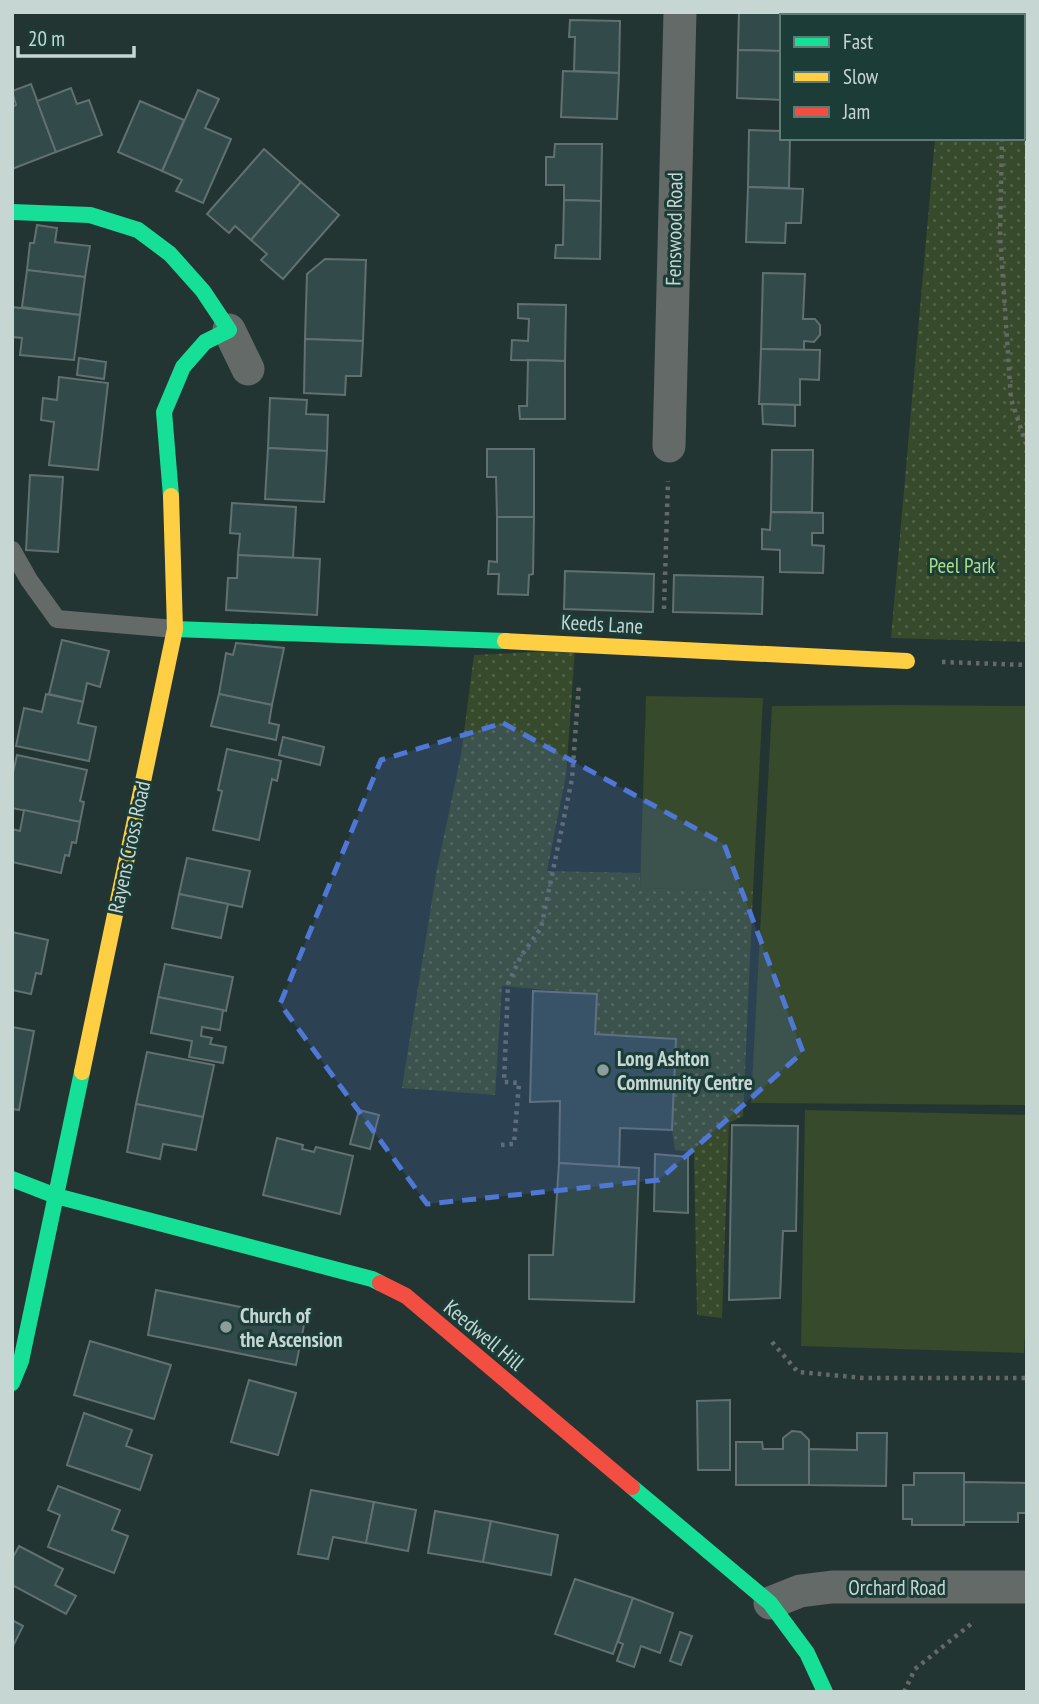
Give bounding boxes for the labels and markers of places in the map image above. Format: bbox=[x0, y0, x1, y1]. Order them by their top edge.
place label: Long Ashton Community Centre bbox=[617, 1045, 753, 1096]
marker: Long Ashton Community Centre bbox=[595, 1062, 611, 1078]
place label: Church of the Ascension bbox=[240, 1302, 342, 1353]
marker: Church of the Ascension bbox=[218, 1319, 234, 1335]

